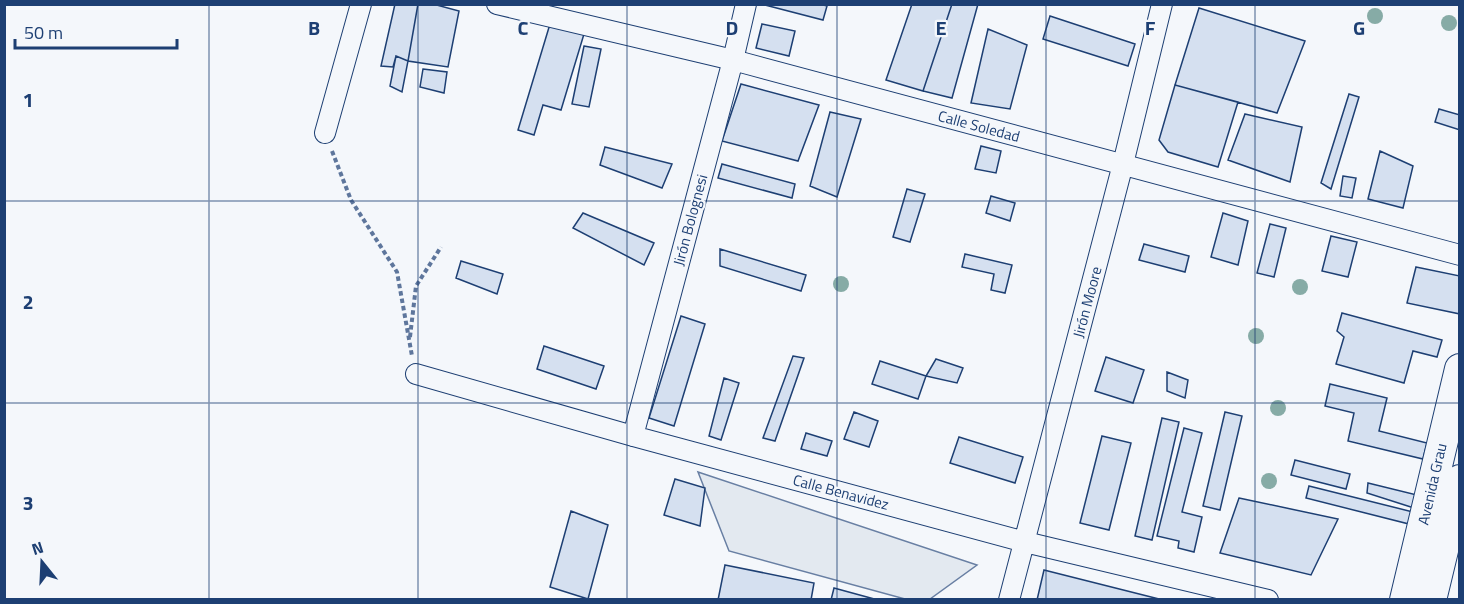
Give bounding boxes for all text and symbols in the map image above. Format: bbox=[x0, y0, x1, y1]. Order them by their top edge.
scale bar bbox=[15, 12, 177, 50]
text: B bbox=[308, 12, 320, 43]
text: C bbox=[518, 12, 529, 43]
text: D bbox=[726, 12, 738, 43]
text: E bbox=[935, 12, 947, 43]
text: F bbox=[1145, 12, 1156, 43]
text: G bbox=[1353, 12, 1365, 43]
text: 50 m bbox=[24, 19, 63, 46]
text: 1 bbox=[22, 84, 34, 115]
street label: Calle Soledad bbox=[935, 104, 1023, 148]
street label: Jirón Bolognesi bbox=[667, 172, 713, 268]
street label: Jirón Moore bbox=[1066, 264, 1108, 340]
text: 2 bbox=[22, 286, 34, 317]
street label: Avenida Grau bbox=[1411, 441, 1453, 527]
street label: Calle Benavidez bbox=[790, 468, 892, 516]
text: 3 bbox=[22, 487, 34, 518]
north arrow bbox=[12, 532, 72, 592]
text: N bbox=[28, 535, 46, 561]

